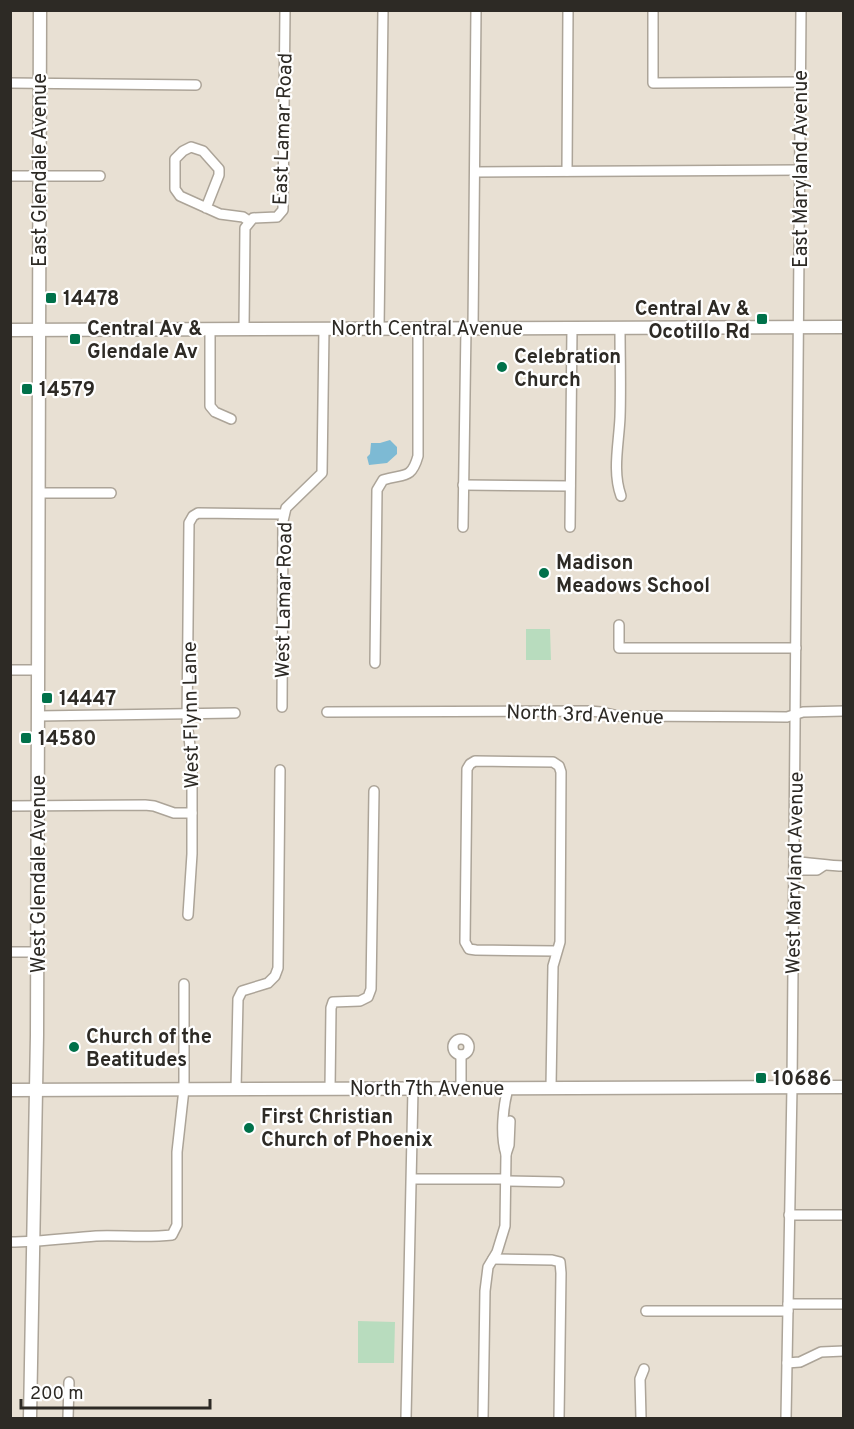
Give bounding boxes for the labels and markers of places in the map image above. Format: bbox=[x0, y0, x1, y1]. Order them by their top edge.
place label: 14478 bbox=[63, 287, 119, 313]
marker: 14478 bbox=[44, 291, 58, 305]
place label: Central Av & Ocotillo Rd bbox=[635, 297, 750, 346]
marker: Central Av & Ocotillo Rd bbox=[755, 312, 769, 326]
place label: Central Av & Glendale Av bbox=[87, 317, 202, 366]
marker: Central Av & Glendale Av bbox=[68, 332, 82, 346]
place label: Celebration Church bbox=[514, 345, 621, 394]
marker: Celebration Church bbox=[495, 360, 509, 374]
place label: 14579 bbox=[39, 378, 95, 404]
marker: 14579 bbox=[20, 382, 34, 396]
place label: Madison Meadows School bbox=[556, 551, 710, 600]
marker: Madison Meadows School bbox=[537, 566, 551, 580]
place label: 14447 bbox=[59, 687, 116, 713]
marker: 14447 bbox=[40, 691, 54, 705]
place label: 14580 bbox=[38, 727, 97, 753]
marker: 14580 bbox=[19, 731, 33, 745]
place label: Church of the Beatitudes bbox=[86, 1025, 212, 1074]
marker: Church of the Beatitudes bbox=[67, 1040, 81, 1054]
place label: 10686 bbox=[773, 1067, 831, 1093]
marker: 10686 bbox=[754, 1071, 768, 1085]
place label: First Christian Church of Phoenix bbox=[261, 1105, 433, 1154]
marker: First Christian Church of Phoenix bbox=[242, 1121, 256, 1135]

